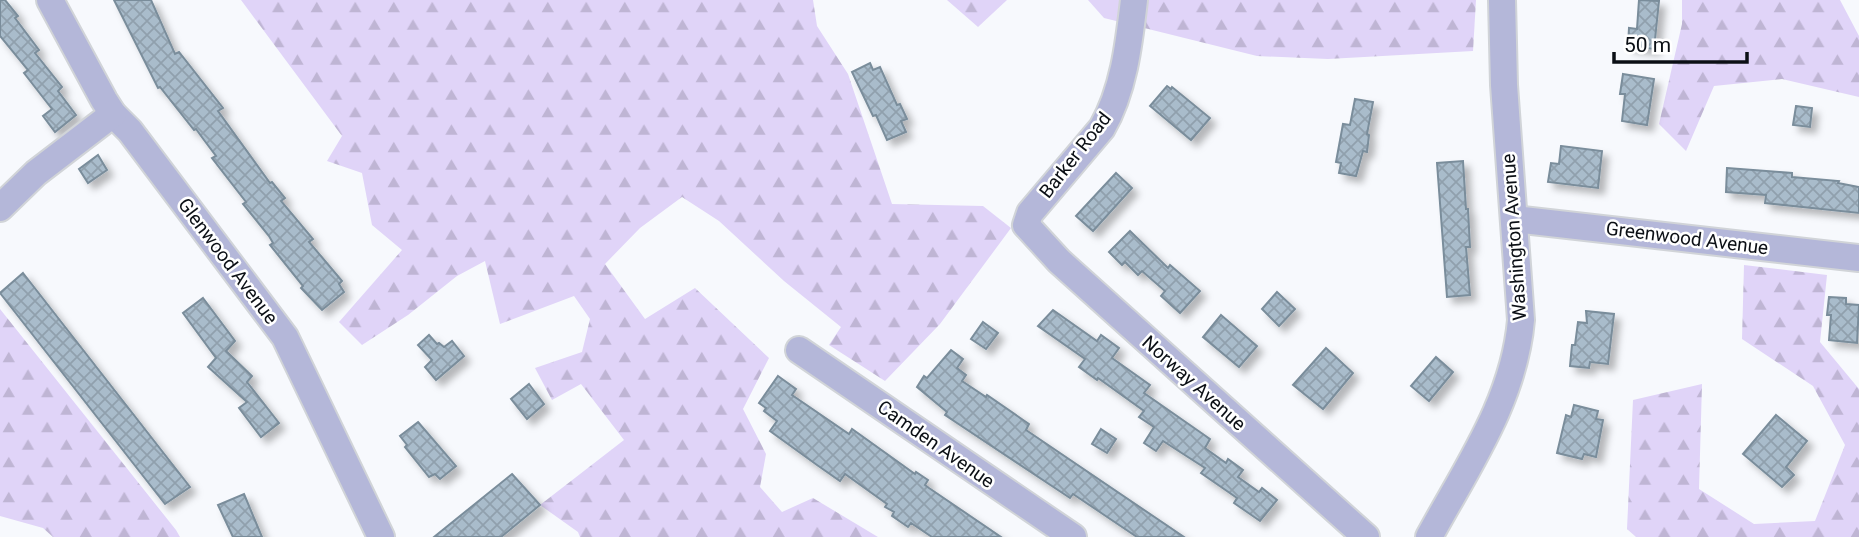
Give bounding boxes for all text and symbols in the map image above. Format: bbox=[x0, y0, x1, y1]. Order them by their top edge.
scale bar bbox=[1614, 21, 1747, 65]
text: 50 m bbox=[1624, 33, 1671, 57]
street label: Barker Road bbox=[1034, 107, 1116, 203]
street label: Washington Avenue bbox=[1497, 153, 1531, 321]
street label: Glenwood Avenue bbox=[173, 194, 283, 328]
street label: Greenwood Avenue bbox=[1605, 217, 1769, 259]
street label: Norway Avenue bbox=[1138, 331, 1250, 435]
street label: Camden Avenue bbox=[873, 395, 999, 493]

